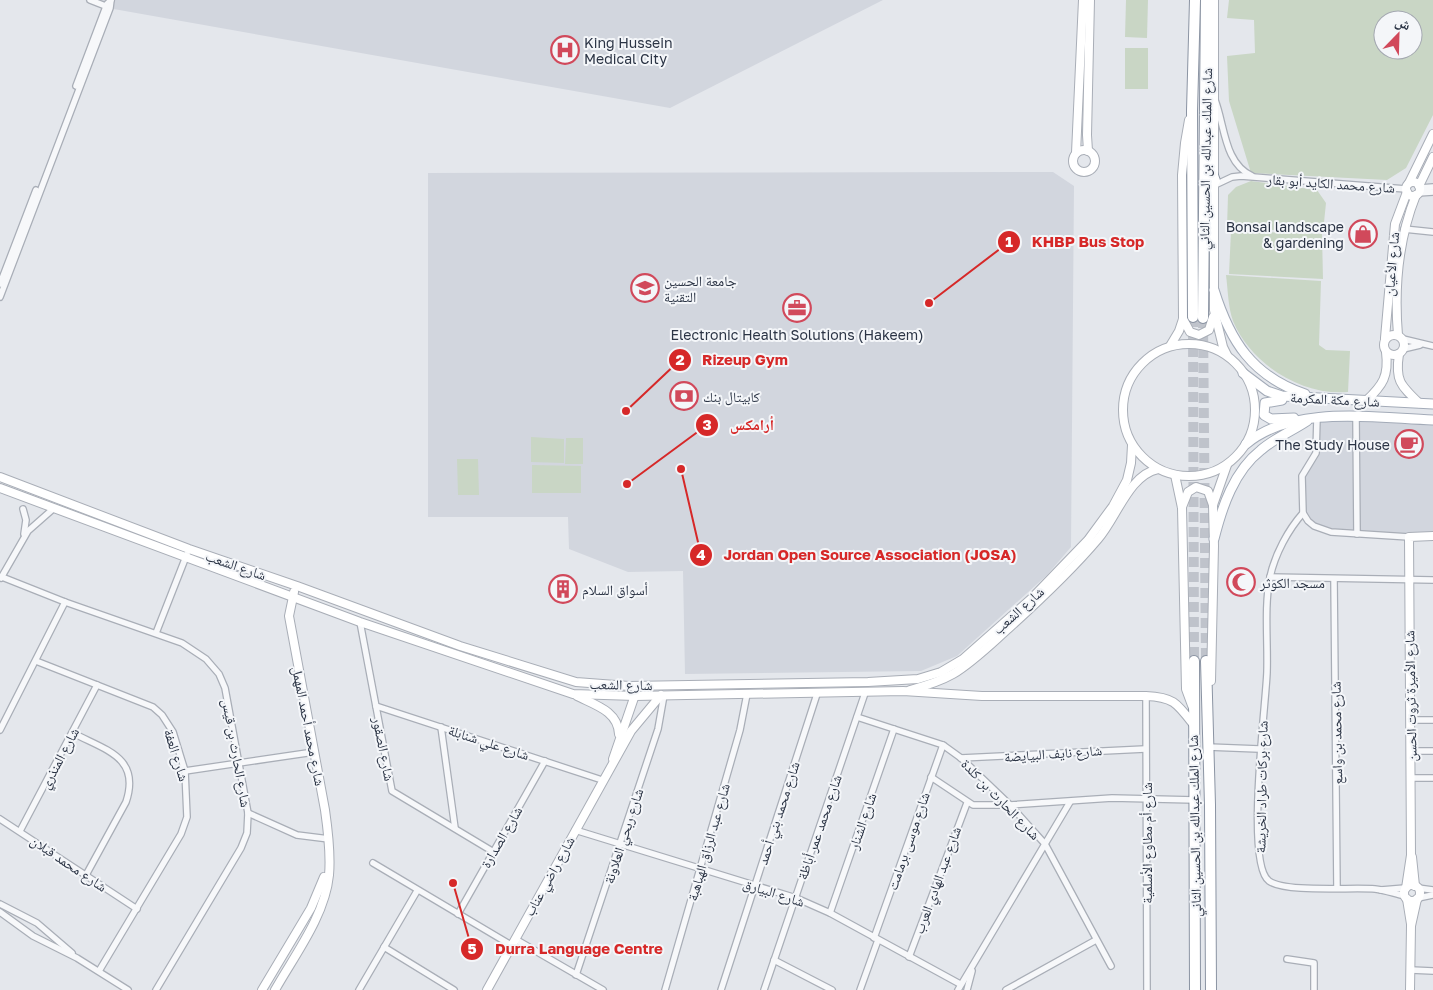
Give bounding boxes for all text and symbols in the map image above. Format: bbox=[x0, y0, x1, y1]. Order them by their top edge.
north arrow bbox=[1373, 10, 1423, 60]
text: ش bbox=[1393, 12, 1414, 34]
place label: King Hussein Medical City bbox=[584, 34, 673, 67]
hospital icon: King Hussein Medical City bbox=[550, 35, 580, 65]
street label: شارع الملك عبدالله بن الحسين الثاني bbox=[1195, 68, 1219, 250]
street label: شارع محمد الكايد أبو بقار bbox=[1265, 170, 1396, 198]
place label: Bonsai landscape & gardening bbox=[1226, 218, 1344, 251]
shop icon: Bonsai landscape & gardening bbox=[1348, 219, 1378, 249]
callout: KHBP Bus Stop bbox=[997, 227, 1154, 257]
street label: شارع الأعيان bbox=[1380, 231, 1404, 297]
text: 1 bbox=[1005, 232, 1013, 250]
text: KHBP Bus Stop bbox=[1032, 232, 1144, 250]
place label: جامعة الحسين التقنية bbox=[664, 272, 737, 305]
school or university icon: جامعة الحسين التقنية bbox=[630, 273, 660, 303]
office icon: Electronic Health Solutions (Hakeem) bbox=[782, 293, 812, 323]
place label: Electronic Health Solutions (Hakeem) bbox=[670, 326, 924, 343]
callout: Rizeup Gym bbox=[667, 345, 798, 375]
text: 2 bbox=[675, 350, 685, 368]
text: Rizeup Gym bbox=[702, 350, 788, 368]
bank icon: كابيتال بنك bbox=[669, 381, 699, 411]
place label: كابيتال بنك bbox=[703, 388, 760, 406]
street label: شارع مكة المكرمة bbox=[1290, 388, 1380, 412]
callout: أرامكس bbox=[695, 410, 783, 440]
text: 3 bbox=[702, 415, 712, 433]
text: أرامكس bbox=[730, 415, 774, 434]
cafe icon: The Study House bbox=[1394, 429, 1424, 459]
place label: The Study House bbox=[1275, 436, 1390, 453]
callout: Jordan Open Source Association (JOSA) bbox=[688, 540, 1026, 570]
text: 4 bbox=[696, 545, 706, 563]
text: Jordan Open Source Association (JOSA) bbox=[724, 545, 1017, 563]
street label: شارع الشعب bbox=[203, 547, 269, 585]
mosque icon: مسجد الكوثر bbox=[1226, 567, 1256, 597]
building icon: أسواق السلام bbox=[548, 574, 578, 604]
place label: مسجد الكوثر bbox=[1259, 574, 1325, 592]
place label: أسواق السلام bbox=[582, 581, 648, 600]
street label: شارع الشعب bbox=[989, 583, 1048, 639]
street label: شارع الأميرة ثروت الحسن bbox=[1400, 630, 1422, 762]
street label: شارع محمد أحمد المهمل bbox=[287, 665, 329, 788]
street label: شارع الشعب bbox=[589, 675, 653, 695]
street label: شارع محمد بن واسع bbox=[1327, 681, 1347, 785]
street label: شارع الحارث بن قيس bbox=[217, 698, 255, 809]
street label: شارع الصقور bbox=[367, 715, 399, 783]
street label: شارع علي شنابلة bbox=[445, 721, 532, 766]
street label: شارع بركات طراد الخريشة bbox=[1251, 721, 1273, 853]
street label: شارع المنذري bbox=[36, 724, 85, 793]
street label: شارع العفة bbox=[159, 727, 193, 784]
street label: شارع الملك عبدالله بن الحسين الثاني bbox=[1184, 735, 1208, 917]
street label: شارع نايف البيايضة bbox=[1003, 741, 1103, 767]
street label: شارع الحارث بن كلدة bbox=[957, 755, 1044, 844]
street label: شارع محمد بني أحمد bbox=[753, 759, 806, 868]
street label: شارع محمد عمر أباظة bbox=[793, 772, 847, 882]
street label: شارع عبد الرزاق الهباهبة bbox=[683, 781, 735, 903]
street label: شارع أم مطاوع الأسلمية bbox=[1138, 782, 1157, 904]
street label: شارع ربحي العلاونة bbox=[600, 786, 650, 887]
street label: شارع الشنار bbox=[844, 790, 881, 853]
street label: شارع موسى برمامت bbox=[883, 790, 935, 893]
street label: شارع الصدارة bbox=[477, 803, 527, 872]
street label: شارع عبد الهادي العرب bbox=[910, 824, 968, 937]
street label: شارع محمد قبلان bbox=[26, 831, 110, 896]
street label: شارع راضي عناب bbox=[520, 833, 581, 921]
street label: شارع البيارق bbox=[741, 874, 807, 912]
callout: Durra Language Centre bbox=[460, 934, 673, 964]
text: 5 bbox=[467, 939, 477, 957]
text: Durra Language Centre bbox=[495, 939, 663, 957]

